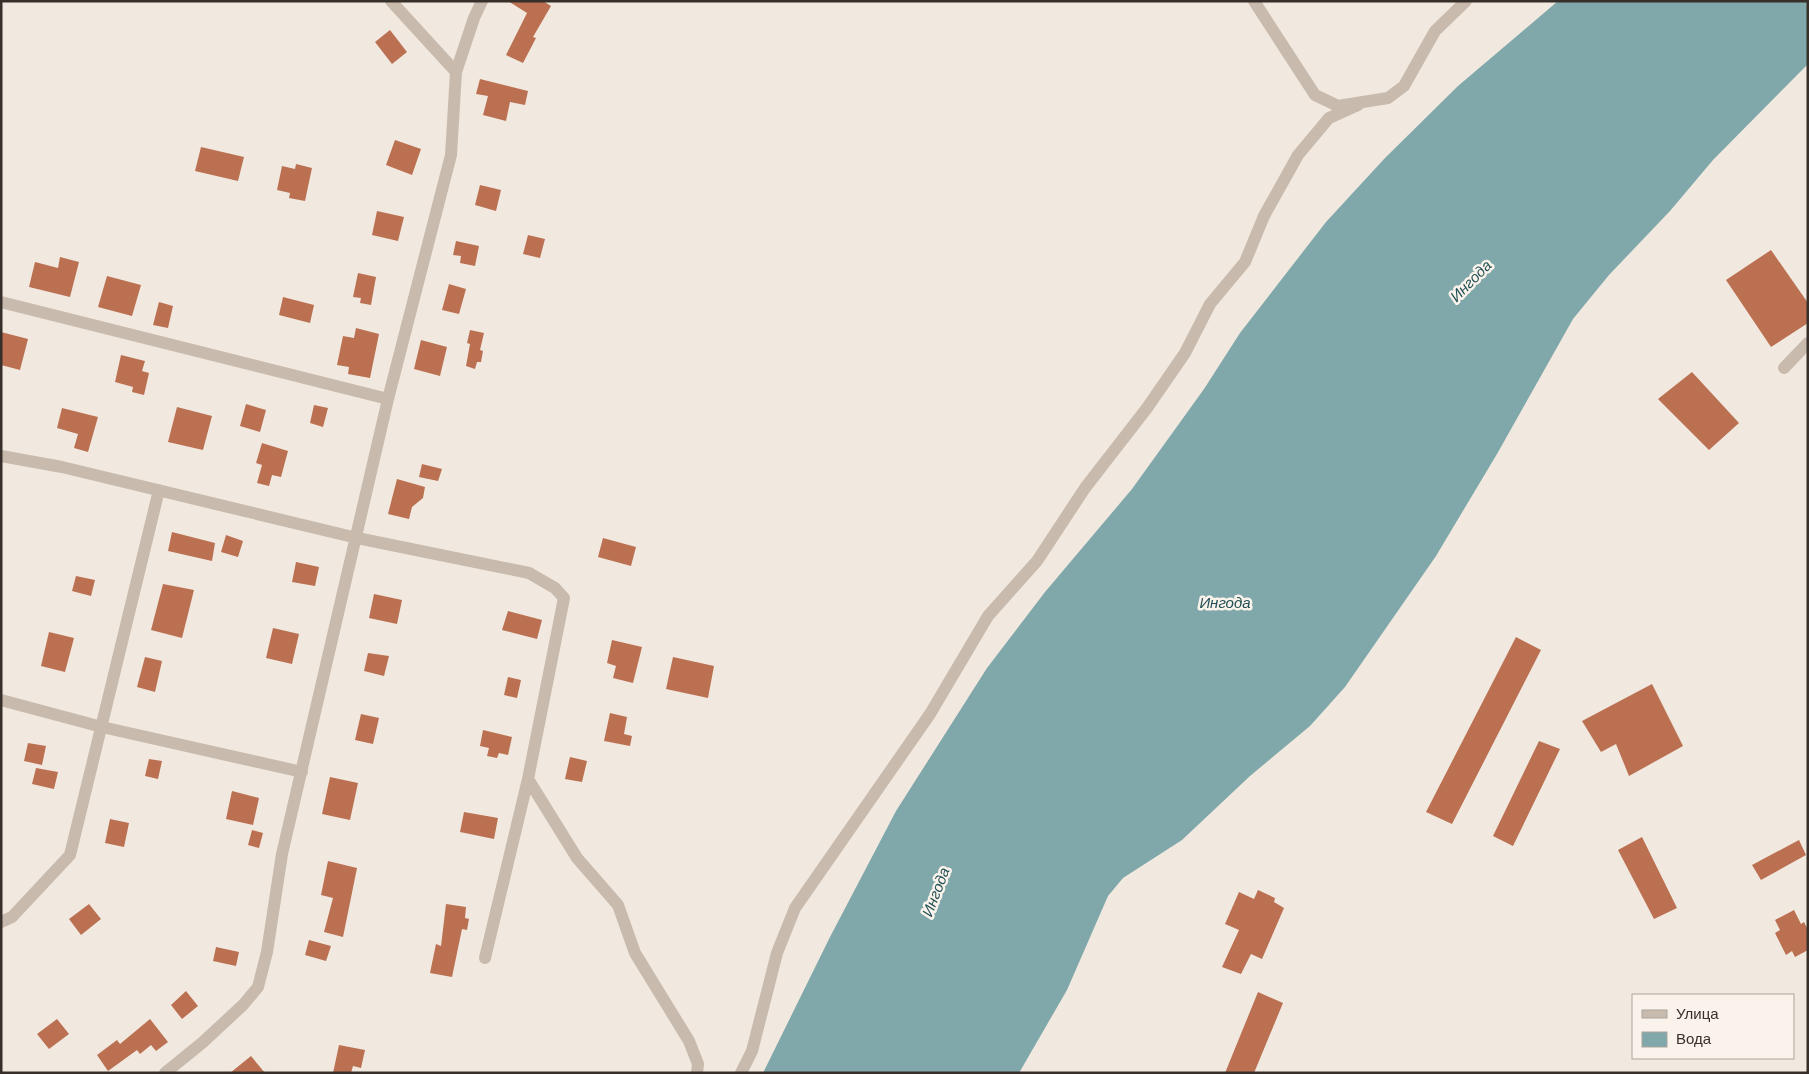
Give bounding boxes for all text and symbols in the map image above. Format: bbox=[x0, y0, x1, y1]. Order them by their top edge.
water label: Ингода bbox=[1447, 257, 1495, 305]
water label: Ингода bbox=[1199, 594, 1251, 611]
water label: Ингода bbox=[918, 865, 953, 919]
legend bbox=[1632, 994, 1794, 1059]
text: Улица bbox=[1676, 1005, 1719, 1022]
text: Вода bbox=[1676, 1030, 1712, 1047]

